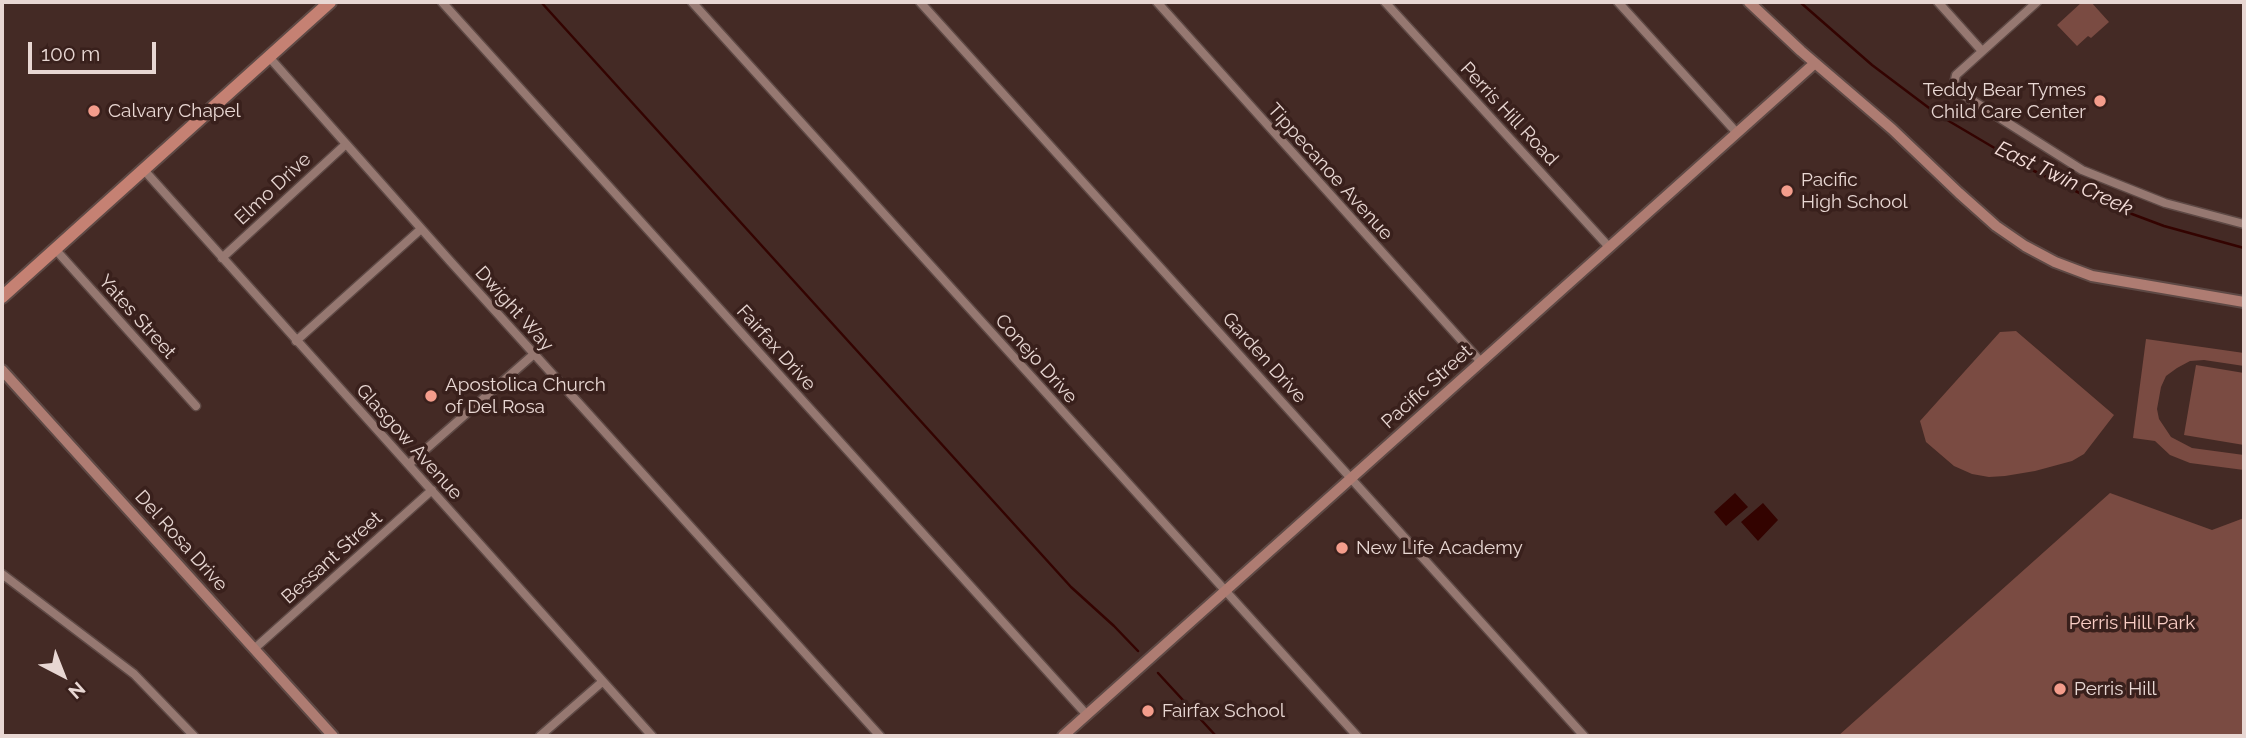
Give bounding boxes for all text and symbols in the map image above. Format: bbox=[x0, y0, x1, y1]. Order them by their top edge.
scale bar bbox=[32, 28, 159, 72]
text: 100 m bbox=[41, 41, 100, 66]
street label: Perris Hill Road bbox=[1455, 58, 1563, 170]
place label: Teddy Bear Tymes Child Care Center bbox=[1923, 79, 2086, 123]
marker: Teddy Bear Tymes Child Care Center bbox=[2092, 93, 2108, 109]
street label: Tippecanoe Avenue bbox=[1263, 99, 1397, 245]
place label: Calvary Chapel bbox=[108, 100, 241, 122]
marker: Calvary Chapel bbox=[86, 103, 102, 119]
water label: East Twin Creek bbox=[1991, 136, 2137, 222]
street label: Elmo Drive bbox=[230, 148, 316, 230]
place label: Pacific High School bbox=[1801, 169, 1908, 213]
marker: Pacific High School bbox=[1779, 183, 1795, 199]
street label: Dwight Way bbox=[470, 262, 558, 356]
street label: Yates Street bbox=[93, 270, 181, 364]
street label: Fairfax Drive bbox=[732, 300, 820, 396]
street label: Garden Drive bbox=[1217, 308, 1311, 408]
street label: Conejo Drive bbox=[990, 310, 1082, 408]
street label: Pacific Street bbox=[1377, 340, 1477, 434]
place label: Apostolica Church of Del Rosa bbox=[445, 374, 606, 418]
street label: Glasgow Avenue bbox=[351, 379, 467, 505]
marker: Apostolica Church of Del Rosa bbox=[423, 388, 439, 404]
street label: Del Rosa Drive bbox=[130, 486, 232, 596]
street label: Bessant Street bbox=[277, 507, 387, 609]
place label: New Life Academy bbox=[1356, 537, 1523, 559]
marker: New Life Academy bbox=[1334, 540, 1350, 556]
park label: Perris Hill Park bbox=[2069, 612, 2195, 634]
north arrow bbox=[28, 640, 98, 710]
text: N bbox=[64, 678, 90, 704]
place label: Perris Hill bbox=[2074, 678, 2157, 700]
marker: Perris Hill bbox=[2052, 681, 2068, 697]
place label: Fairfax School bbox=[1162, 700, 1285, 722]
marker: Fairfax School bbox=[1140, 703, 1156, 719]

